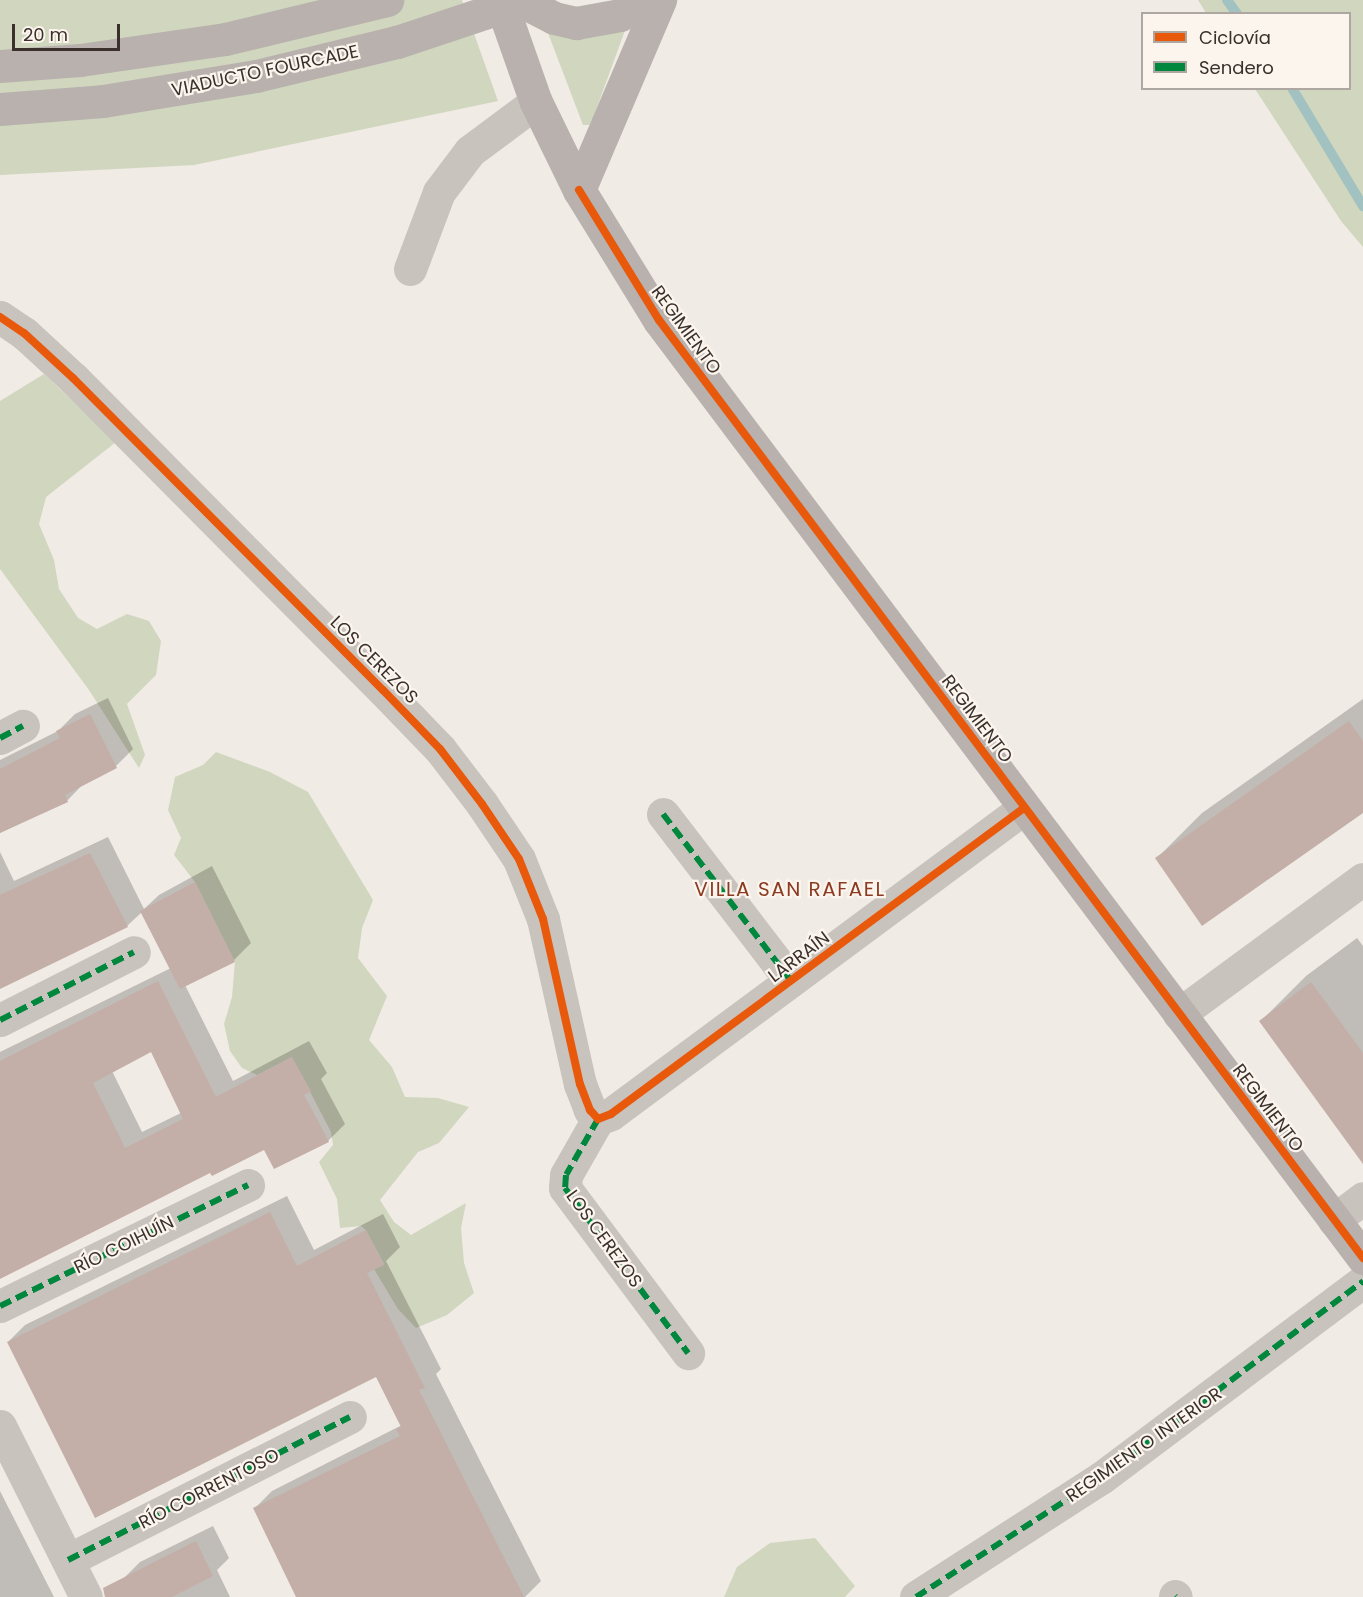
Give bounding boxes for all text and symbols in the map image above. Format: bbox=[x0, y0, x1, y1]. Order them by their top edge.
scale bar bbox=[15, 12, 123, 50]
legend bbox=[1141, 12, 1351, 90]
text: 20 m bbox=[23, 22, 68, 47]
text: Ciclovía bbox=[1199, 25, 1271, 50]
street label: VIADUCTO FOURCADE bbox=[170, 41, 360, 101]
text: Sendero bbox=[1199, 55, 1274, 80]
street label: REGIMIENTO bbox=[647, 281, 725, 379]
street label: LOS CEREZOS bbox=[326, 612, 422, 708]
street label: REGIMIENTO bbox=[937, 671, 1017, 767]
district label: VILLA SAN RAFAEL bbox=[694, 877, 886, 901]
street label: LARRAÍN bbox=[764, 927, 834, 987]
street label: REGIMIENTO bbox=[1228, 1060, 1308, 1156]
street label: LOS CEREZOS bbox=[561, 1186, 647, 1292]
street label: RÍO COIHUÍN bbox=[71, 1212, 177, 1278]
street label: REGIMIENTO INTERIOR bbox=[1062, 1383, 1226, 1507]
street label: RÍO CORRENTOSO bbox=[135, 1444, 283, 1534]

